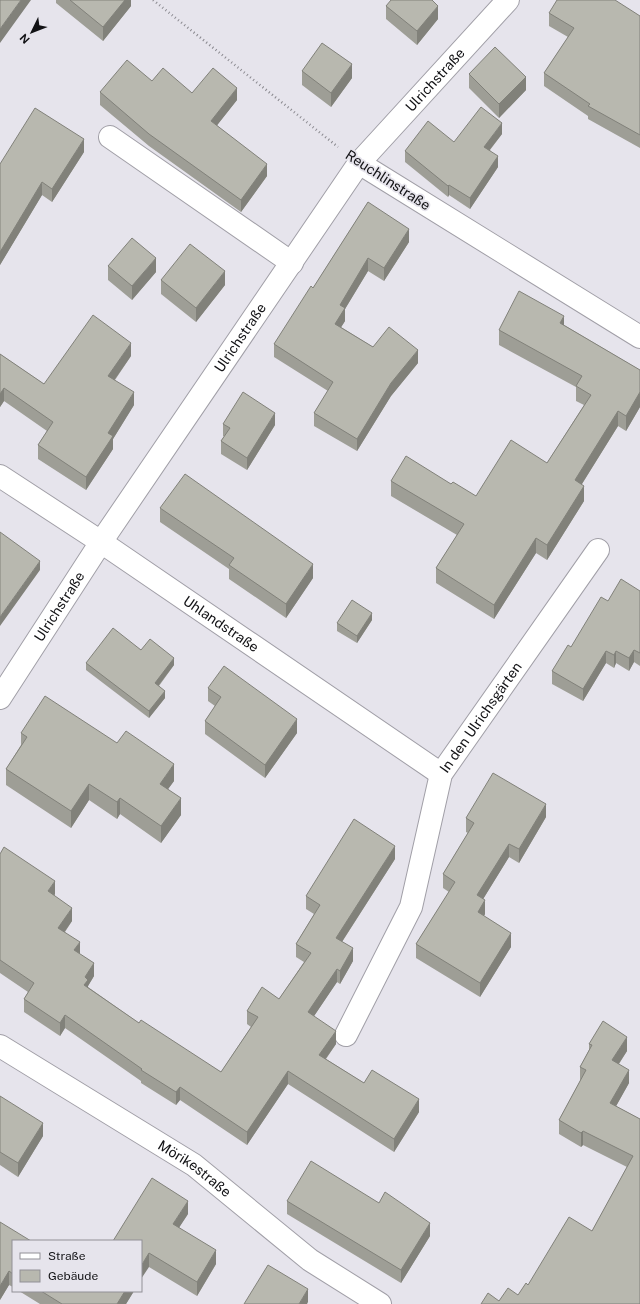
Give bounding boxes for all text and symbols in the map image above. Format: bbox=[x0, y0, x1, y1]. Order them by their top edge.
north arrow bbox=[12, 12, 52, 52]
text: N bbox=[17, 32, 32, 46]
street label: Ulrichstraße bbox=[402, 45, 468, 115]
street label: Reuchlinstraße bbox=[342, 147, 434, 213]
street label: Ulrichstraße bbox=[211, 300, 269, 375]
street label: Ulrichstraße bbox=[31, 568, 88, 644]
street label: Uhlandstraße bbox=[180, 593, 262, 655]
street label: In den Ulrichsgärten bbox=[436, 659, 525, 776]
street label: Mörikestraße bbox=[155, 1137, 234, 1200]
legend bbox=[12, 1240, 142, 1292]
text: Straße bbox=[48, 1249, 86, 1263]
text: Gebäude bbox=[48, 1269, 98, 1283]

